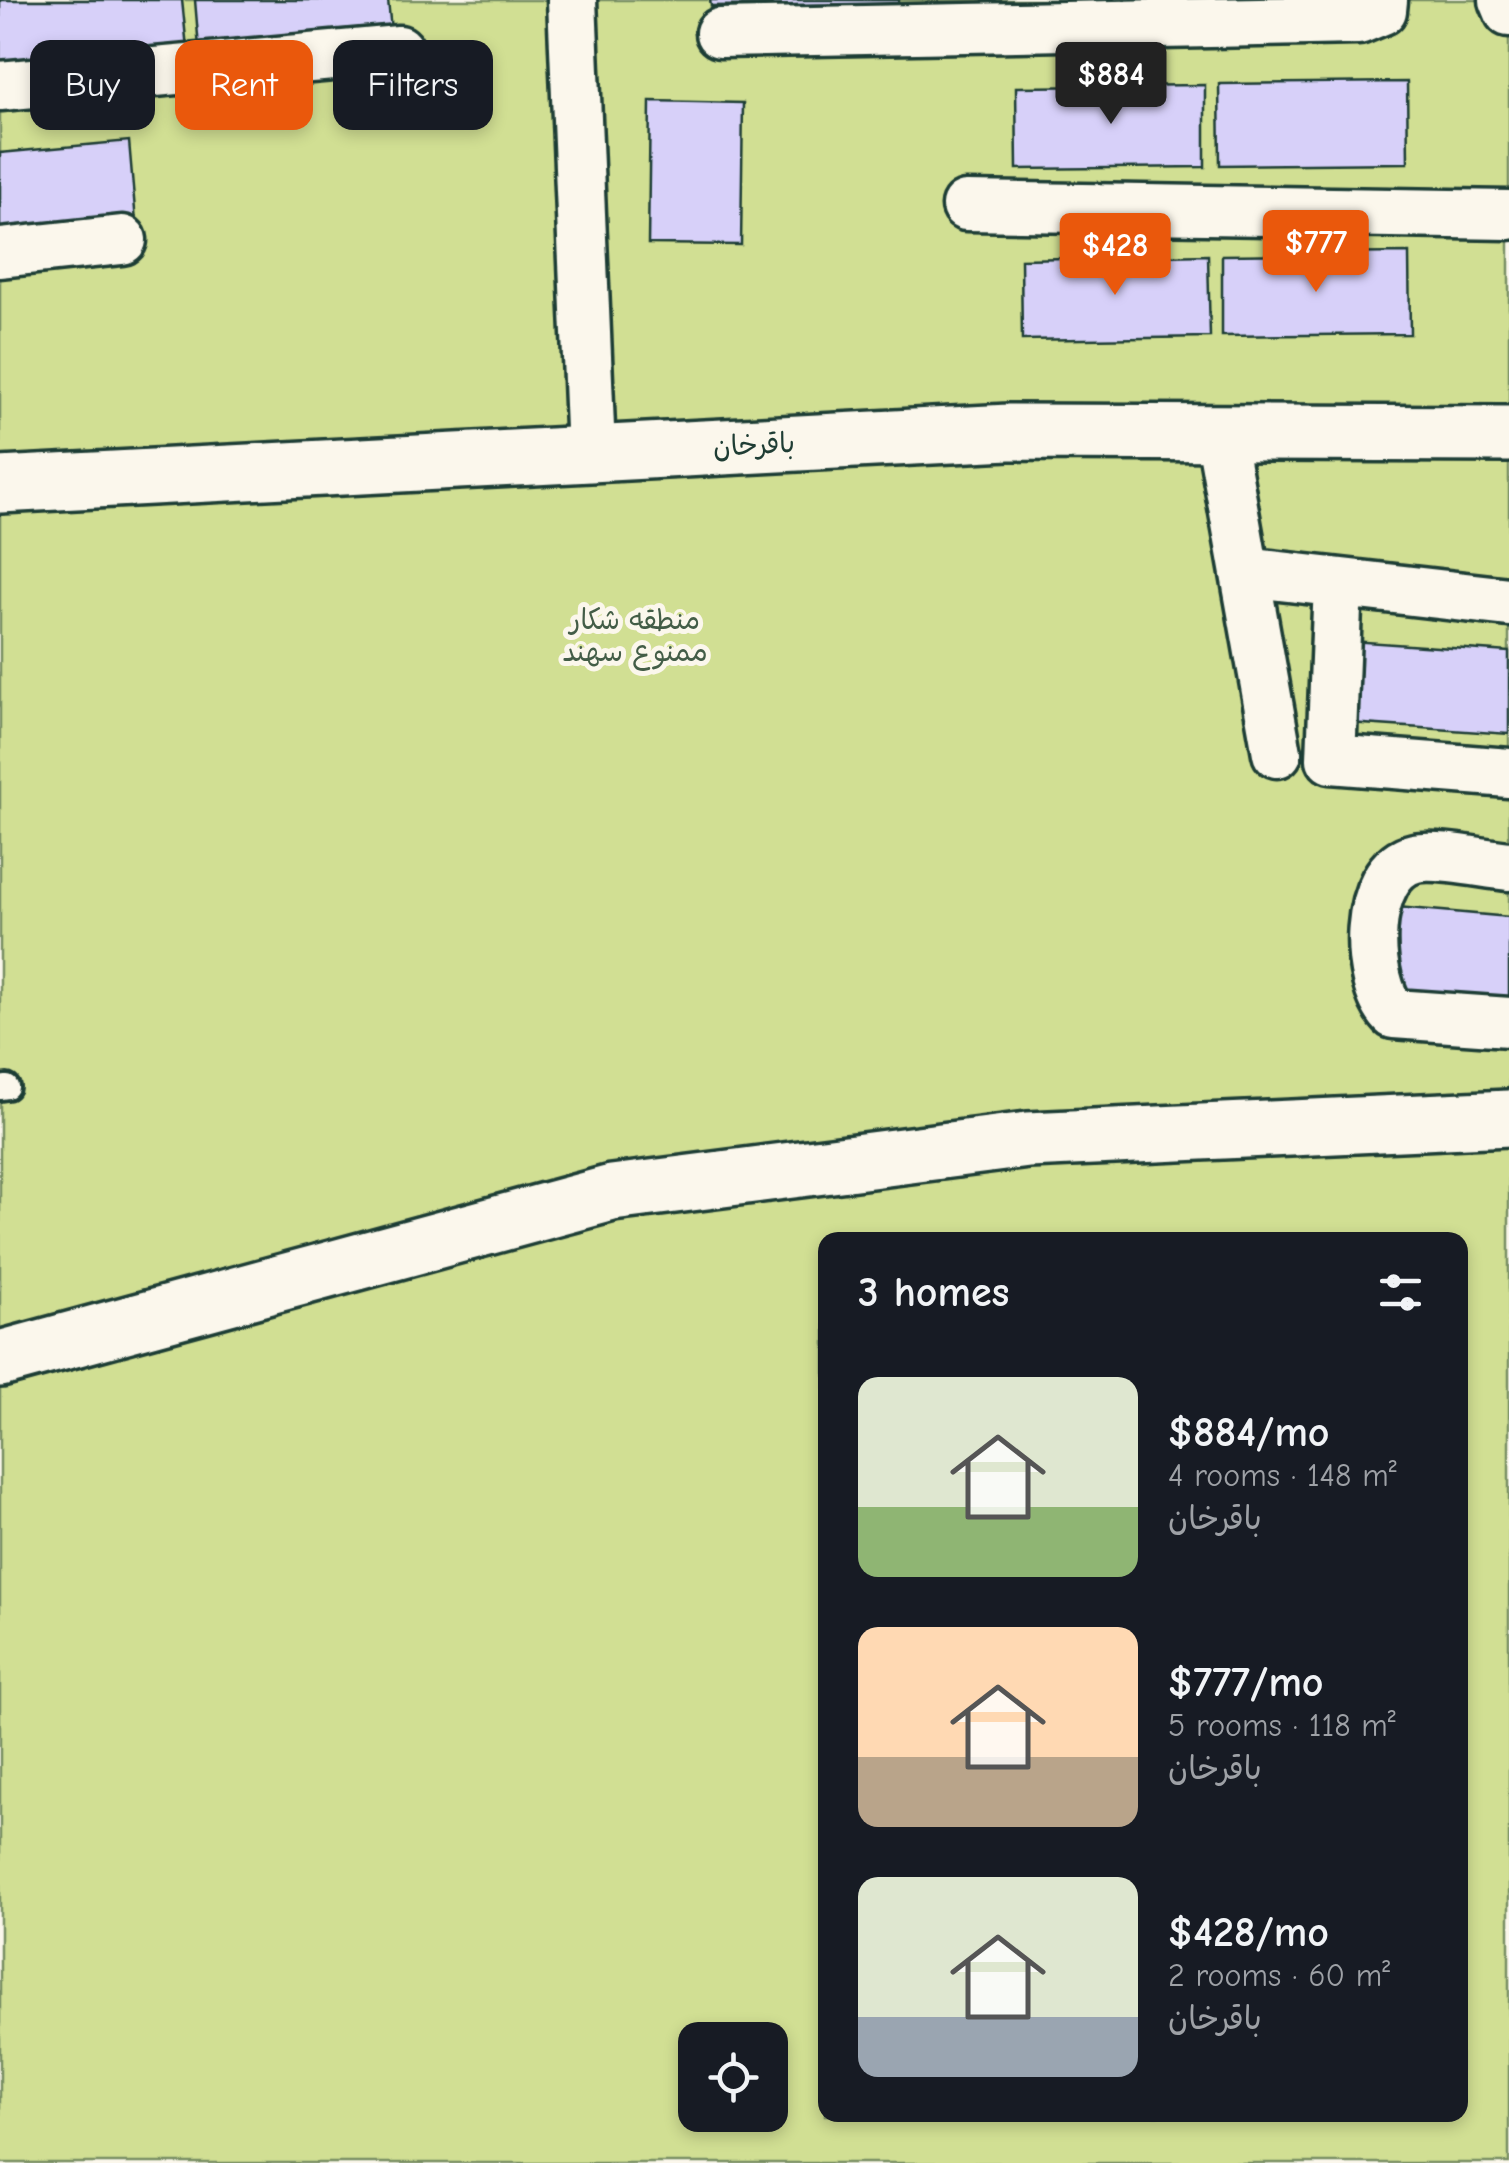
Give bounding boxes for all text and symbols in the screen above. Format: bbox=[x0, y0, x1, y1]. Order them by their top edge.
chip: Buy bbox=[30, 40, 155, 130]
chip: Rent bbox=[175, 40, 313, 130]
chip: Filters bbox=[333, 40, 493, 130]
pin: $884 bbox=[1052, 42, 1170, 127]
text: $884 bbox=[1077, 56, 1145, 93]
pin: $777 bbox=[1257, 210, 1375, 295]
pin: $428 bbox=[1056, 213, 1174, 298]
text: $777 bbox=[1285, 224, 1347, 261]
text: $428 bbox=[1082, 227, 1148, 264]
street label: باقرخان bbox=[712, 427, 796, 464]
park label: منطقه شکار ممنوع سهند bbox=[562, 604, 708, 671]
icon: filters bbox=[1373, 1265, 1428, 1320]
text: 3 homes bbox=[858, 1268, 1009, 1317]
text: $884/mo bbox=[1168, 1408, 1330, 1457]
icon: home bbox=[938, 1417, 1058, 1537]
text: 4 rooms · 148 m² bbox=[1168, 1457, 1397, 1494]
text: باقرخان bbox=[1168, 1500, 1262, 1537]
text: $777/mo bbox=[1168, 1658, 1324, 1707]
icon: home bbox=[938, 1667, 1058, 1787]
text: 5 rooms · 118 m² bbox=[1168, 1707, 1396, 1744]
text: باقرخان bbox=[1168, 1750, 1262, 1787]
text: $428/mo bbox=[1168, 1908, 1329, 1957]
icon: home bbox=[938, 1917, 1058, 2037]
text: 2 rooms · 60 m² bbox=[1168, 1957, 1390, 1994]
text: باقرخان bbox=[1168, 2000, 1262, 2037]
map controls bbox=[678, 2022, 788, 2132]
button: locate bbox=[678, 2022, 788, 2132]

